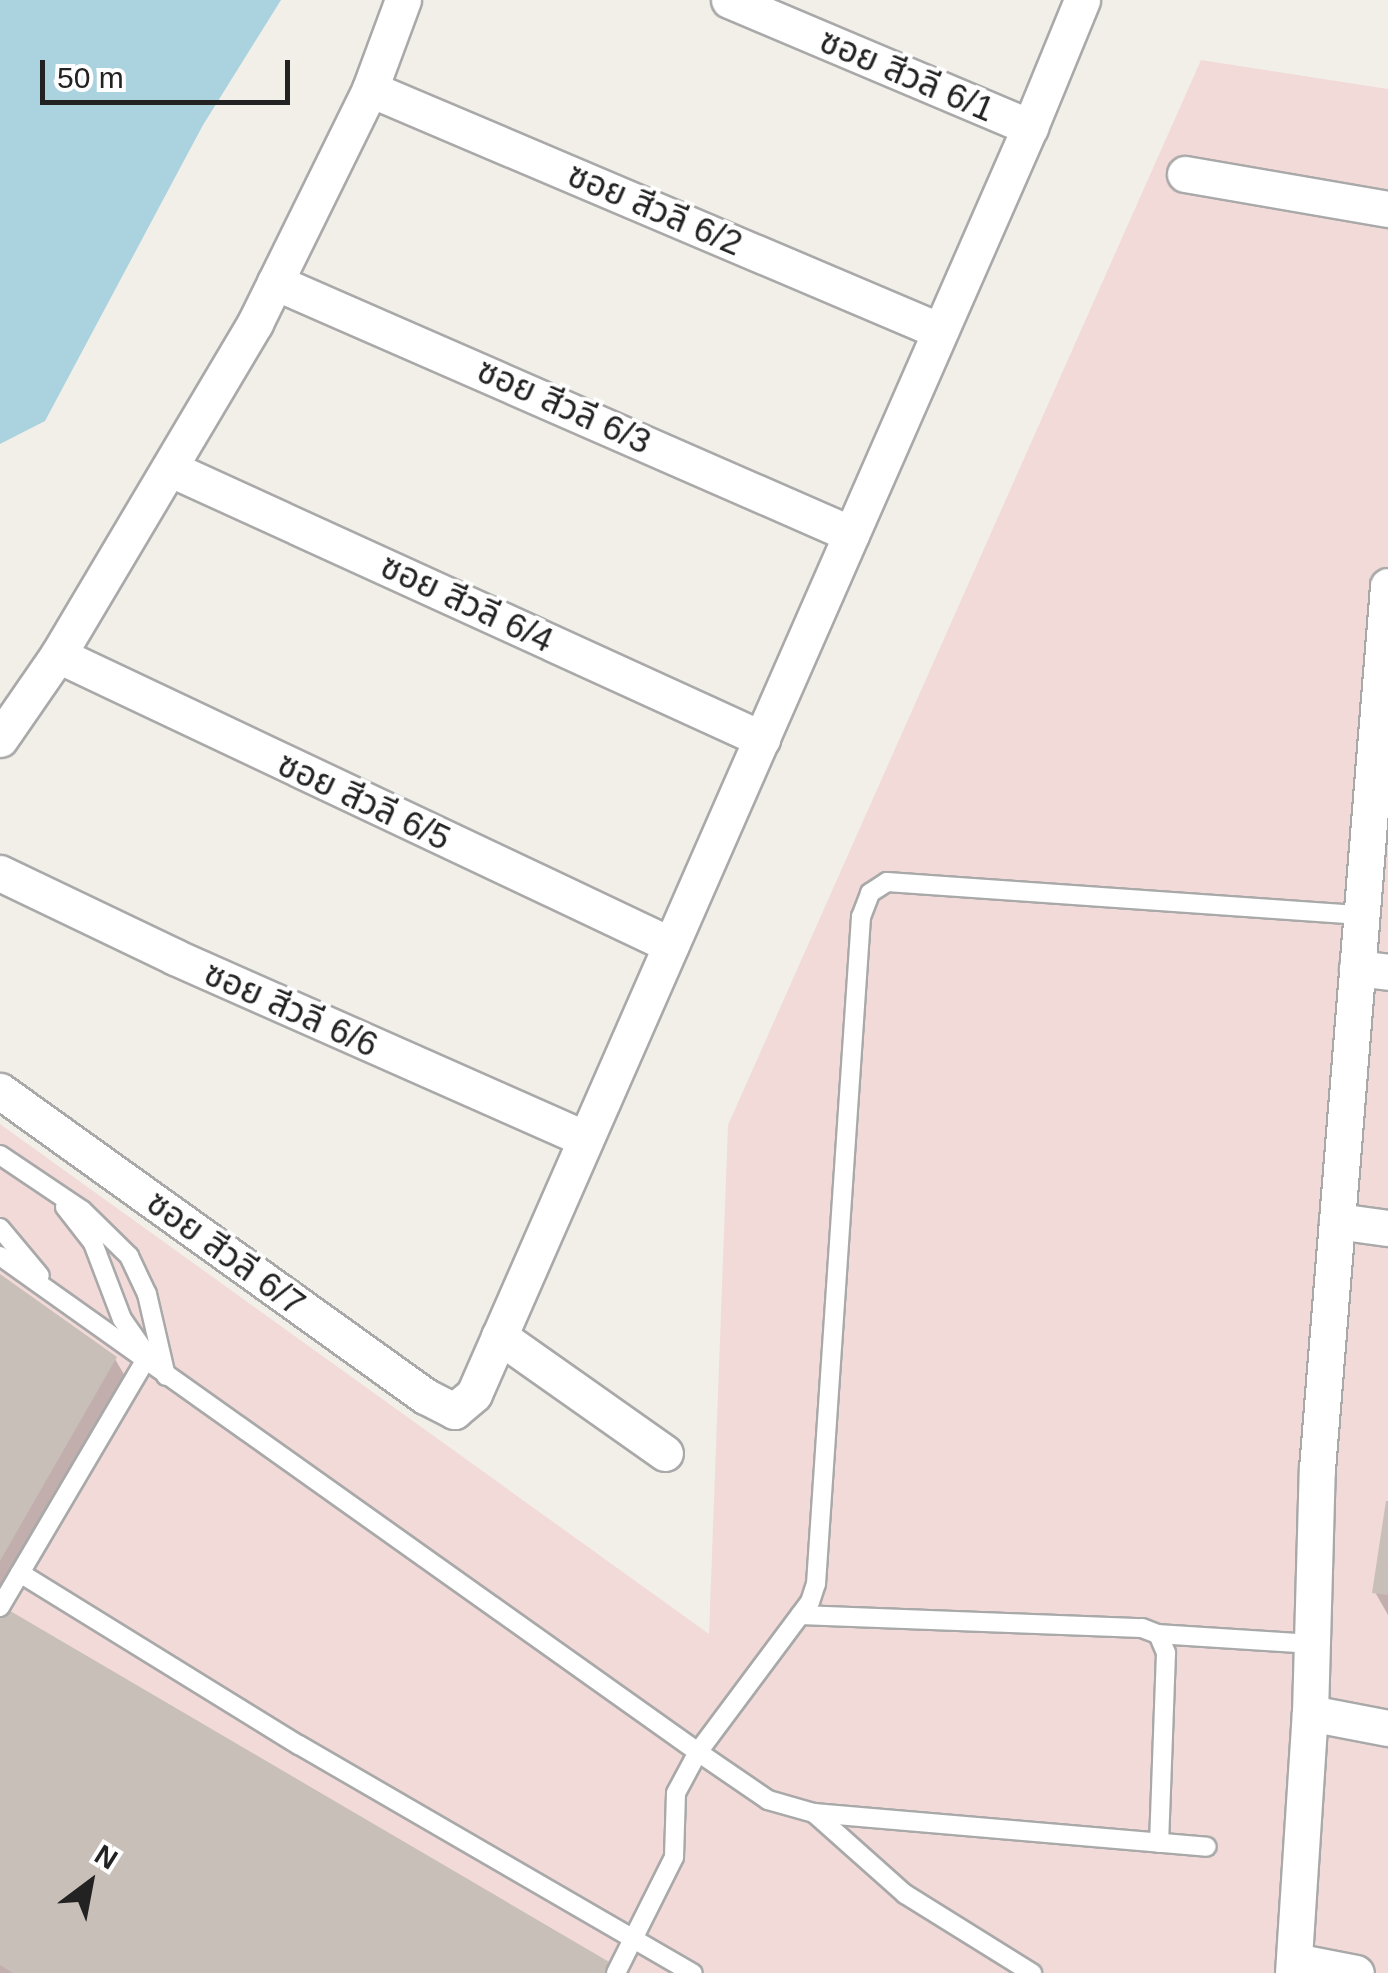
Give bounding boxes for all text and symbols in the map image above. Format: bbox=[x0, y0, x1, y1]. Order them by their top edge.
street label: ซอย สีวลี 6/1 bbox=[813, 19, 1001, 131]
scale bar bbox=[45, 40, 295, 102]
text: 50 m bbox=[57, 61, 124, 94]
street label: ซอย สีวลี 6/2 bbox=[561, 153, 749, 265]
street label: ซอย สีวลี 6/3 bbox=[471, 349, 657, 463]
street label: ซอย สีวลี 6/4 bbox=[374, 545, 560, 661]
street label: ซอย สีวลี 6/5 bbox=[271, 743, 457, 859]
street label: ซอย สีวลี 6/6 bbox=[198, 952, 384, 1066]
street label: ซอย สีวลี 6/7 bbox=[139, 1181, 313, 1325]
north arrow bbox=[40, 1833, 140, 1933]
text: N bbox=[89, 1839, 123, 1876]

